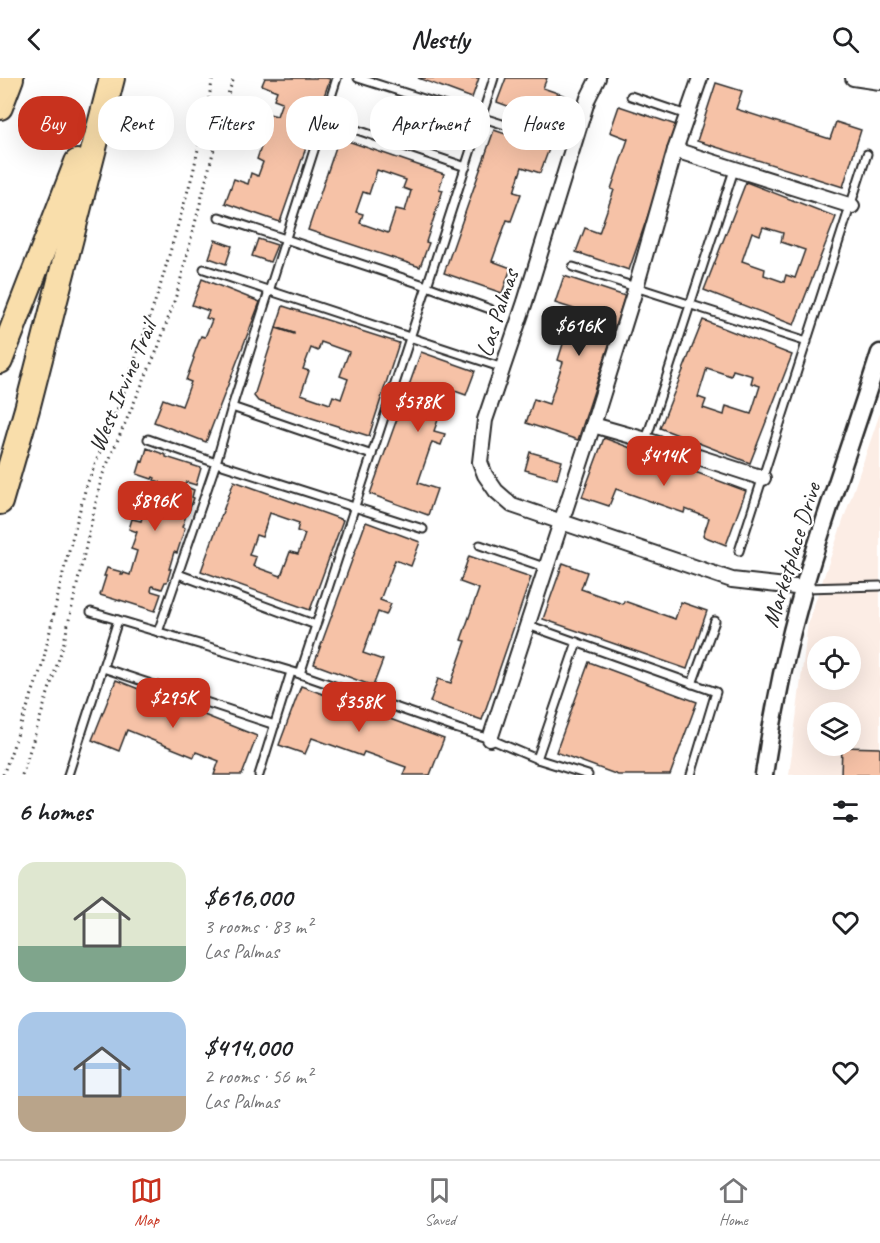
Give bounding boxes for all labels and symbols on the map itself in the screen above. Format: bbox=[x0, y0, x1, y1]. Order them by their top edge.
street label: Las Palmas bbox=[469, 263, 526, 360]
pin: $616K bbox=[537, 306, 621, 357]
street label: West Irvine Trail bbox=[81, 312, 165, 456]
pin: $578K bbox=[376, 382, 460, 433]
pin: $414K bbox=[622, 436, 706, 487]
street label: Marketplace Drive bbox=[755, 477, 828, 631]
pin: $896K bbox=[113, 481, 197, 532]
pin: $295K bbox=[131, 678, 215, 729]
pin: $358K bbox=[317, 682, 401, 733]

